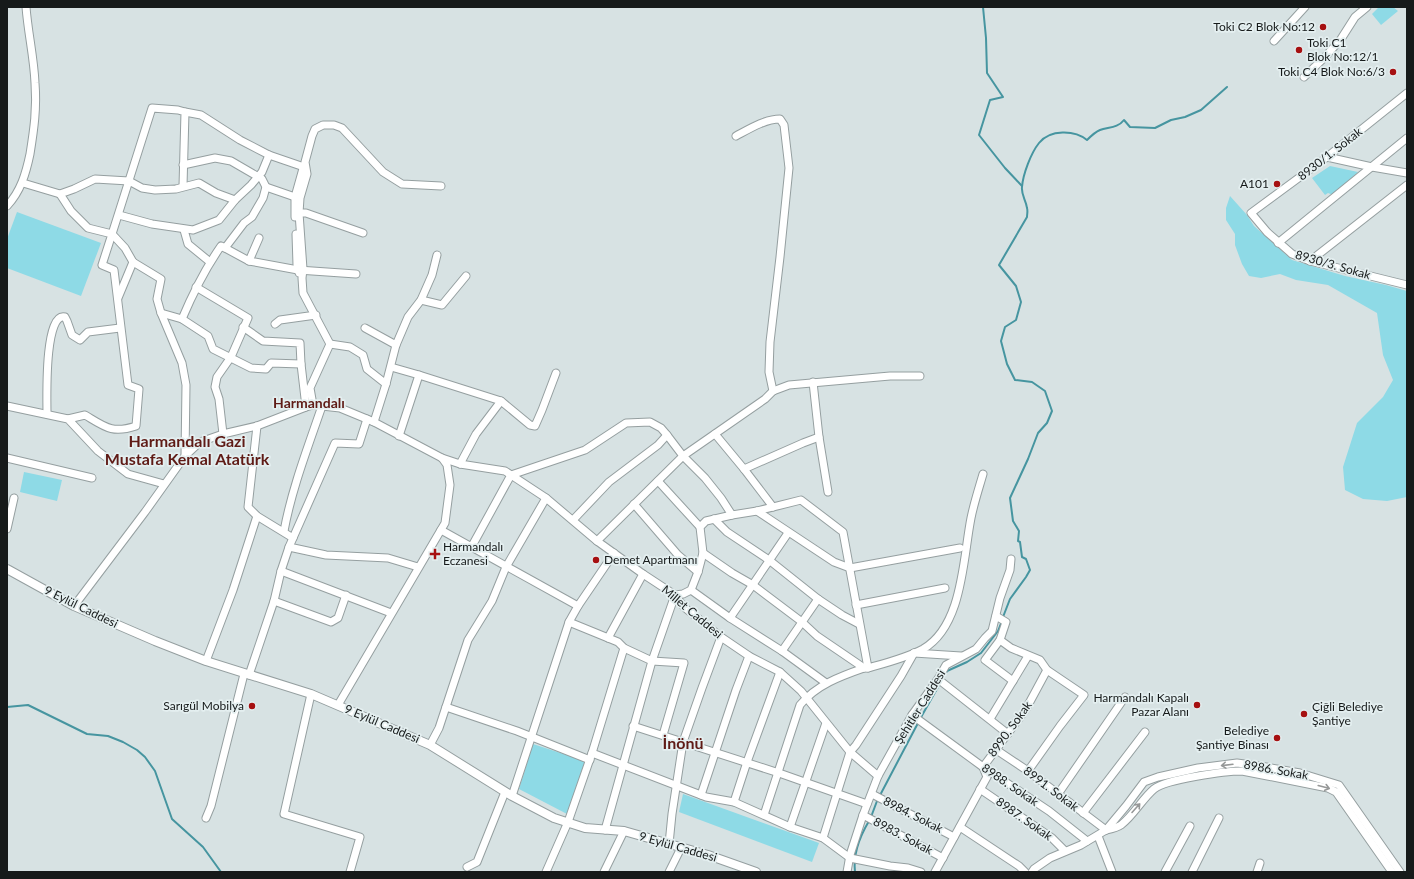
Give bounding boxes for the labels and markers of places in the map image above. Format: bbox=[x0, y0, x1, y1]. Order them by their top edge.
place label: Toki C2 Blok No:12 bbox=[1213, 19, 1315, 34]
marker: Toki C2 Blok No:12 bbox=[1318, 22, 1328, 32]
place label: Toki C1 Blok No:12/1 bbox=[1307, 35, 1379, 64]
marker: Toki C1 Blok No:12/1 bbox=[1294, 45, 1304, 55]
place label: Toki C4 Blok No:6/3 bbox=[1278, 64, 1385, 79]
marker: Toki C4 Blok No:6/3 bbox=[1388, 67, 1398, 77]
place label: A101 bbox=[1240, 176, 1269, 191]
marker: A101 bbox=[1272, 179, 1282, 189]
place label: Harmandalı Eczanesi bbox=[443, 539, 503, 568]
marker: Harmandalı Eczanesi bbox=[430, 549, 440, 559]
place label: Demet Apartmanı bbox=[604, 552, 697, 567]
marker: Demet Apartmanı bbox=[591, 555, 601, 565]
place label: Harmandalı Kapalı Pazar Alanı bbox=[1093, 690, 1189, 719]
place label: Sarıgül Mobilya bbox=[163, 698, 244, 713]
place label: Çiğli Belediye Şantiye bbox=[1312, 699, 1383, 728]
marker: Harmandalı Kapalı Pazar Alanı bbox=[1192, 700, 1202, 710]
marker: Sarıgül Mobilya bbox=[247, 701, 257, 711]
marker: Çiğli Belediye Şantiye bbox=[1299, 709, 1309, 719]
place label: Belediye Şantiye Binası bbox=[1196, 723, 1269, 752]
marker: Belediye Şantiye Binası bbox=[1272, 733, 1282, 743]

